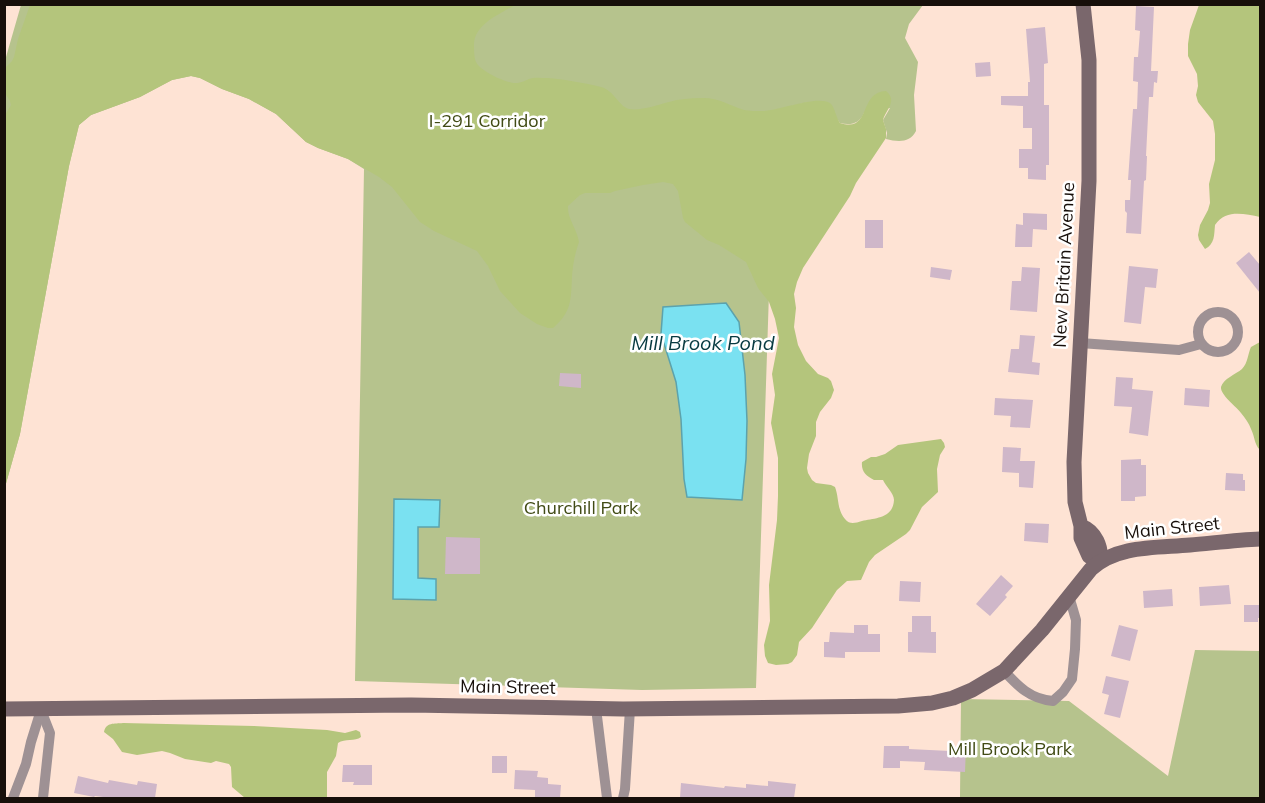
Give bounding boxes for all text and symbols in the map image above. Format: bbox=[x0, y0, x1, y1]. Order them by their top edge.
park label: I-291 Corridor bbox=[429, 109, 546, 132]
street label: New Britain Avenue bbox=[1048, 182, 1079, 348]
water label: Mill Brook Pond bbox=[631, 330, 775, 355]
park label: Churchill Park bbox=[524, 496, 639, 519]
street label: Main Street bbox=[1123, 511, 1221, 544]
street label: Main Street bbox=[460, 674, 556, 699]
park label: Mill Brook Park bbox=[948, 737, 1073, 760]

